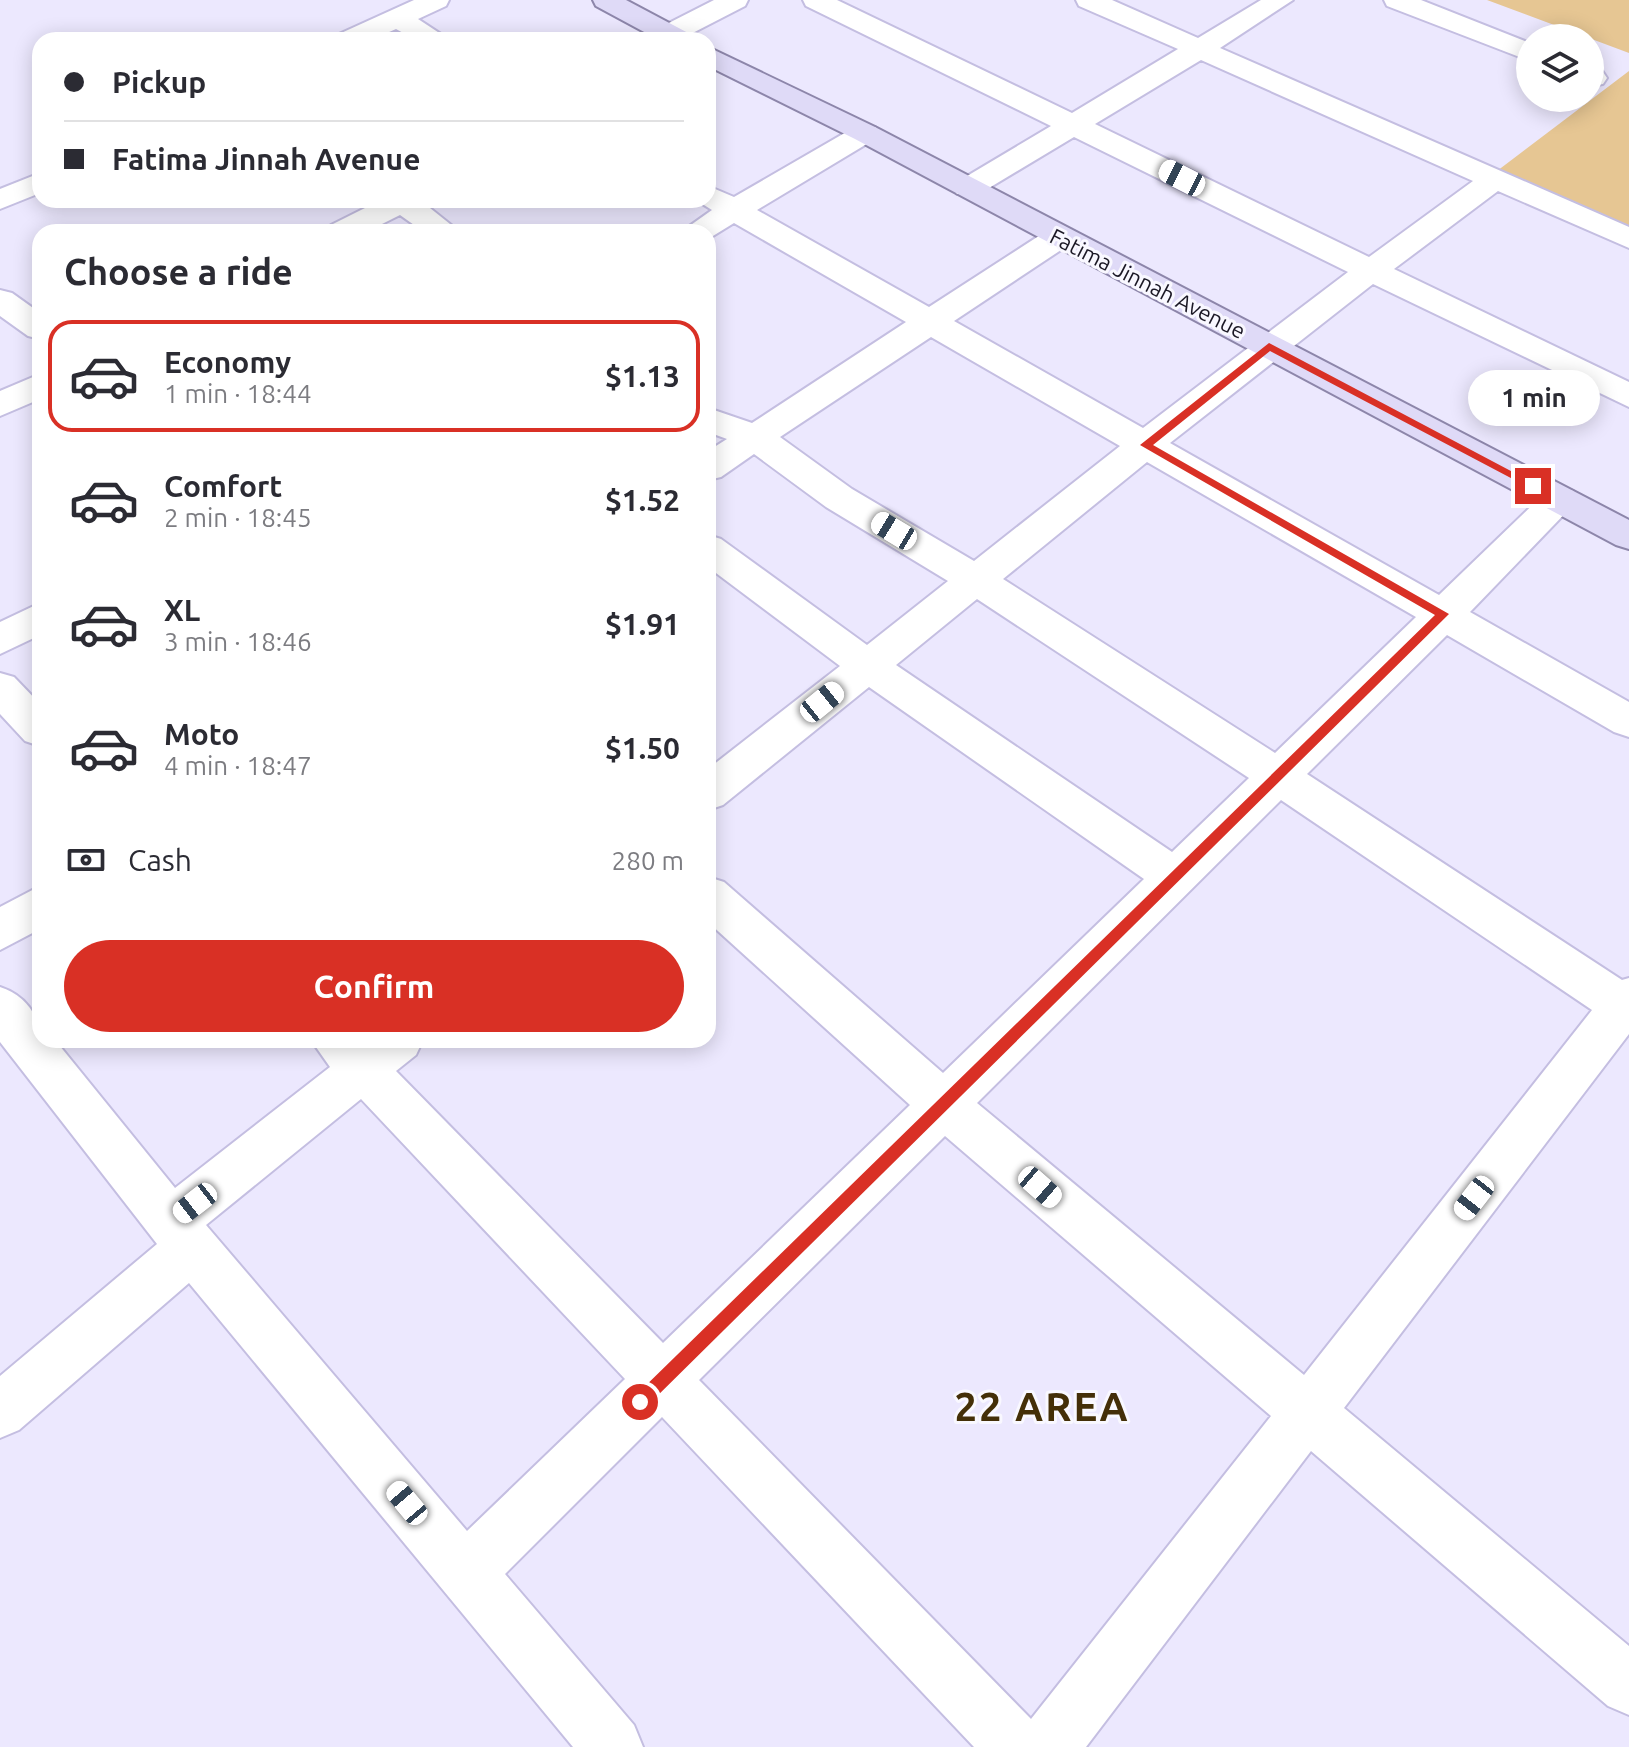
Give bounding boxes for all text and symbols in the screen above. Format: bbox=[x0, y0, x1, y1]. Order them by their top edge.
map controls bbox=[1516, 24, 1604, 112]
button: layers bbox=[1516, 24, 1604, 112]
text: Pickup bbox=[112, 65, 206, 99]
text: Fatima Jinnah Avenue bbox=[112, 142, 420, 176]
car bbox=[1155, 156, 1209, 200]
street label: Fatima Jinnah Avenue bbox=[1046, 223, 1250, 343]
text: Choose a ride bbox=[64, 251, 293, 292]
icon: car bbox=[68, 340, 140, 412]
text: Economy bbox=[164, 345, 291, 379]
text: $1.13 bbox=[605, 359, 680, 393]
callout: 1 min bbox=[1467, 370, 1599, 426]
text: 1 min · 18:44 bbox=[164, 379, 312, 408]
text: 1 min bbox=[1501, 383, 1567, 412]
icon: car bbox=[68, 464, 140, 536]
route end bbox=[1515, 468, 1551, 504]
text: Comfort bbox=[164, 469, 282, 503]
text: $1.52 bbox=[605, 483, 680, 517]
text: 2 min · 18:45 bbox=[164, 503, 312, 532]
car bbox=[867, 508, 921, 554]
icon: car bbox=[68, 588, 140, 660]
text: XL bbox=[164, 593, 200, 627]
text: $1.91 bbox=[605, 607, 680, 641]
text: 3 min · 18:46 bbox=[164, 627, 312, 656]
car bbox=[796, 678, 848, 726]
icon: car bbox=[68, 712, 140, 784]
text: Moto bbox=[164, 717, 239, 751]
text: $1.50 bbox=[605, 731, 680, 765]
text: 4 min · 18:47 bbox=[164, 751, 312, 780]
icon: cash bbox=[64, 838, 108, 882]
text: Cash bbox=[128, 843, 192, 877]
text: 280 m bbox=[612, 846, 684, 875]
button: Confirm bbox=[64, 940, 684, 1032]
car bbox=[1014, 1162, 1066, 1212]
car bbox=[1450, 1172, 1498, 1224]
car bbox=[169, 1179, 221, 1227]
route start bbox=[622, 1384, 658, 1420]
district label: 22 AREA bbox=[954, 1384, 1130, 1429]
car bbox=[382, 1477, 432, 1529]

